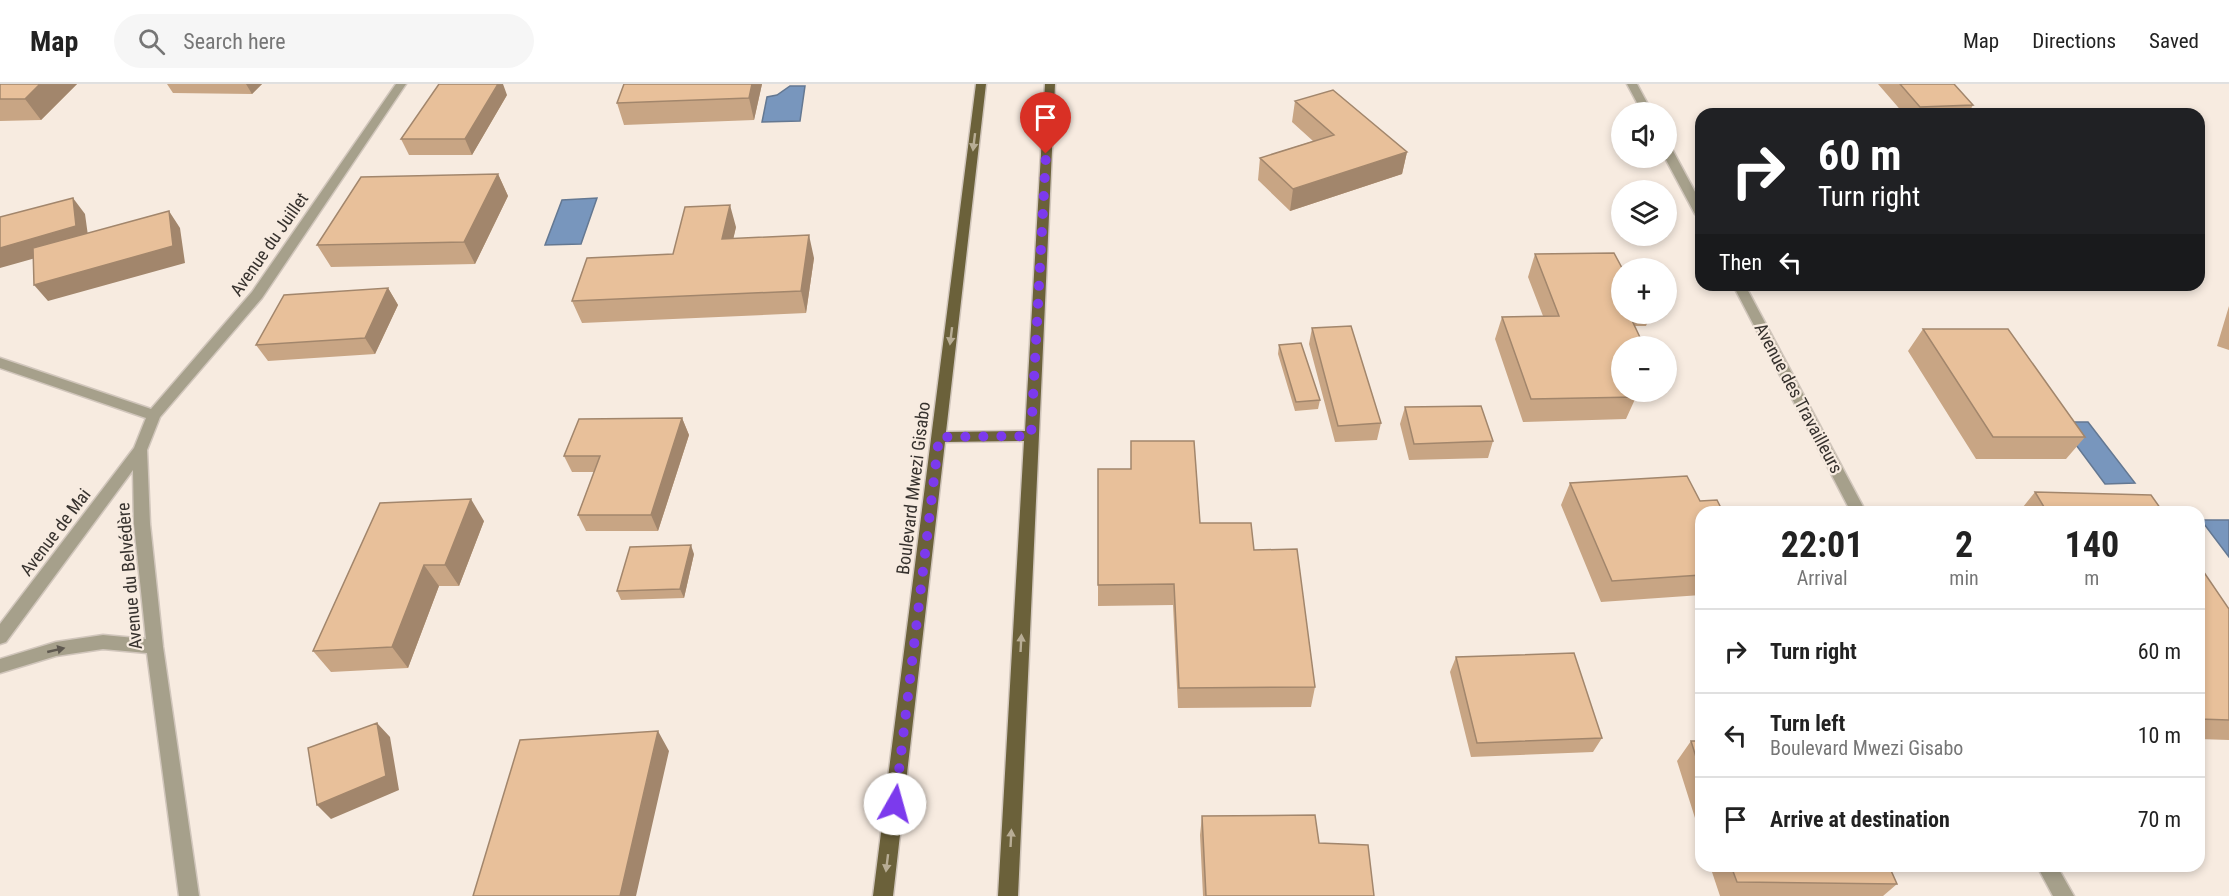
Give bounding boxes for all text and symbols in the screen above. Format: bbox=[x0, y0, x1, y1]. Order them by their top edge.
search box bbox=[114, 14, 534, 68]
text: Map bbox=[30, 25, 78, 58]
icon: search bbox=[135, 25, 168, 58]
text: Search here bbox=[183, 29, 286, 54]
text: Map bbox=[1963, 29, 1999, 53]
text: Directions bbox=[2032, 29, 2116, 53]
text: Saved bbox=[2149, 29, 2199, 53]
pin bbox=[1020, 92, 1071, 154]
icon: arrive bbox=[1029, 101, 1062, 134]
map controls bbox=[1611, 102, 1677, 402]
button: sound bbox=[1611, 102, 1677, 168]
text: 60 m bbox=[1818, 131, 1901, 180]
icon: right bbox=[1719, 132, 1797, 210]
one-way arrow bbox=[970, 133, 979, 152]
button: layers bbox=[1611, 180, 1677, 246]
text: Turn right bbox=[1818, 181, 1920, 213]
street label: Avenue du Juillet bbox=[226, 188, 312, 300]
icon: left bbox=[1774, 246, 1807, 279]
text: Then bbox=[1719, 250, 1762, 275]
button: + bbox=[1611, 258, 1677, 324]
street label: Avenue des Travailleurs bbox=[1751, 319, 1847, 477]
one-way arrow bbox=[946, 326, 956, 345]
button: − bbox=[1611, 336, 1677, 402]
street label: Boulevard Mwezi Gisabo bbox=[892, 400, 934, 576]
street label: Avenue de Mai bbox=[15, 484, 95, 580]
street label: Avenue du Belvédère bbox=[112, 502, 146, 650]
text: 22:01 bbox=[1781, 524, 1863, 566]
text: 2 bbox=[1955, 524, 1973, 566]
text: 140 bbox=[2065, 524, 2119, 566]
text: Arrival bbox=[1797, 566, 1848, 590]
text: min bbox=[1949, 566, 1979, 590]
text: m bbox=[2084, 566, 2099, 590]
one-way arrow bbox=[1016, 633, 1025, 652]
icon: right bbox=[1719, 635, 1752, 668]
text: Turn right bbox=[1770, 639, 1857, 664]
text: 60 m bbox=[2138, 639, 2181, 664]
one-way arrow bbox=[47, 645, 66, 654]
text: Turn left bbox=[1770, 711, 1845, 736]
icon: left bbox=[1719, 719, 1752, 752]
text: 10 m bbox=[2138, 723, 2181, 748]
text: Boulevard Mwezi Gisabo bbox=[1770, 736, 1963, 760]
position arrow bbox=[863, 772, 927, 836]
icon: arrive bbox=[1719, 803, 1752, 836]
text: Arrive at destination bbox=[1770, 807, 1950, 832]
text: 70 m bbox=[2138, 807, 2181, 832]
one-way arrow bbox=[1006, 828, 1015, 847]
one-way arrow bbox=[883, 853, 892, 872]

